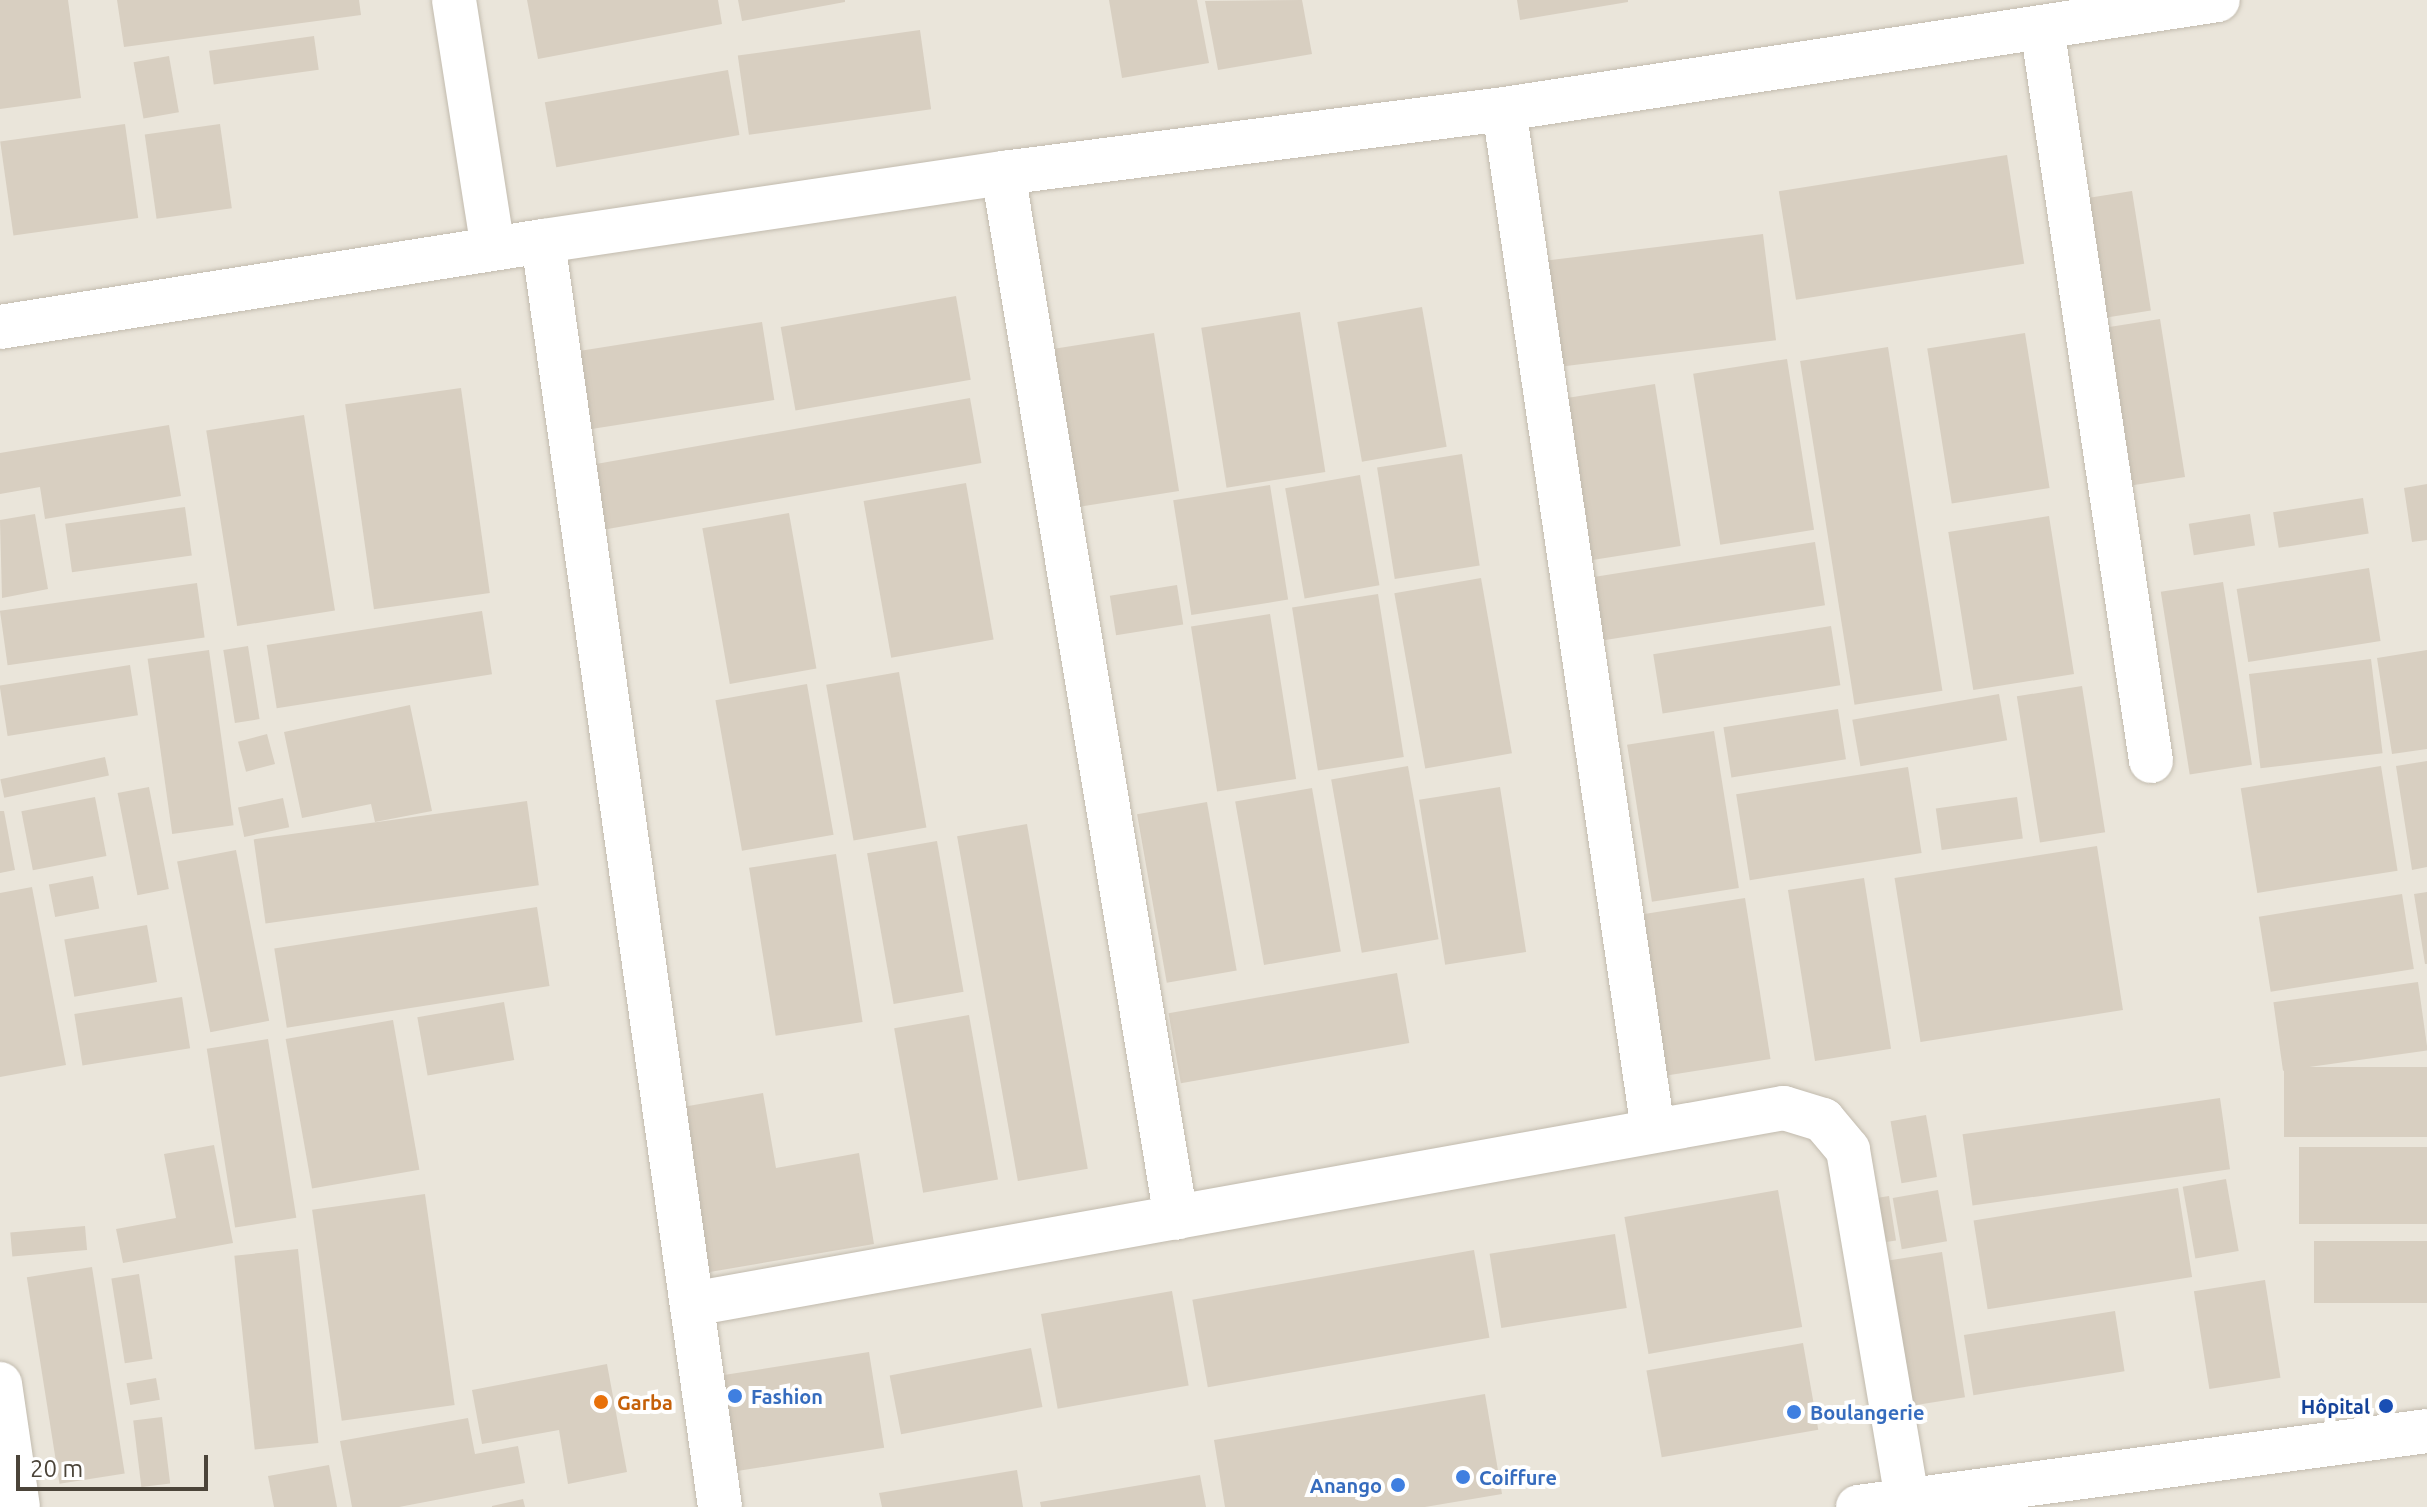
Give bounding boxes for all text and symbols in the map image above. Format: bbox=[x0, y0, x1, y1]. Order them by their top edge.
place label: Fashion bbox=[751, 1384, 823, 1408]
marker: Fashion bbox=[726, 1387, 744, 1405]
place label: Garba bbox=[617, 1390, 673, 1414]
marker: Garba bbox=[592, 1393, 610, 1411]
place label: Hôpital bbox=[2301, 1394, 2370, 1418]
marker: Hôpital bbox=[2377, 1397, 2395, 1415]
place label: Boulangerie bbox=[1810, 1400, 1924, 1424]
marker: Boulangerie bbox=[1785, 1403, 1803, 1421]
scale bar bbox=[20, 1439, 212, 1489]
text: 20 m bbox=[30, 1455, 83, 1482]
place label: Coiffure bbox=[1479, 1465, 1557, 1489]
marker: Coiffure bbox=[1454, 1468, 1472, 1486]
place label: Anango bbox=[1310, 1473, 1382, 1497]
marker: Anango bbox=[1389, 1476, 1407, 1494]

